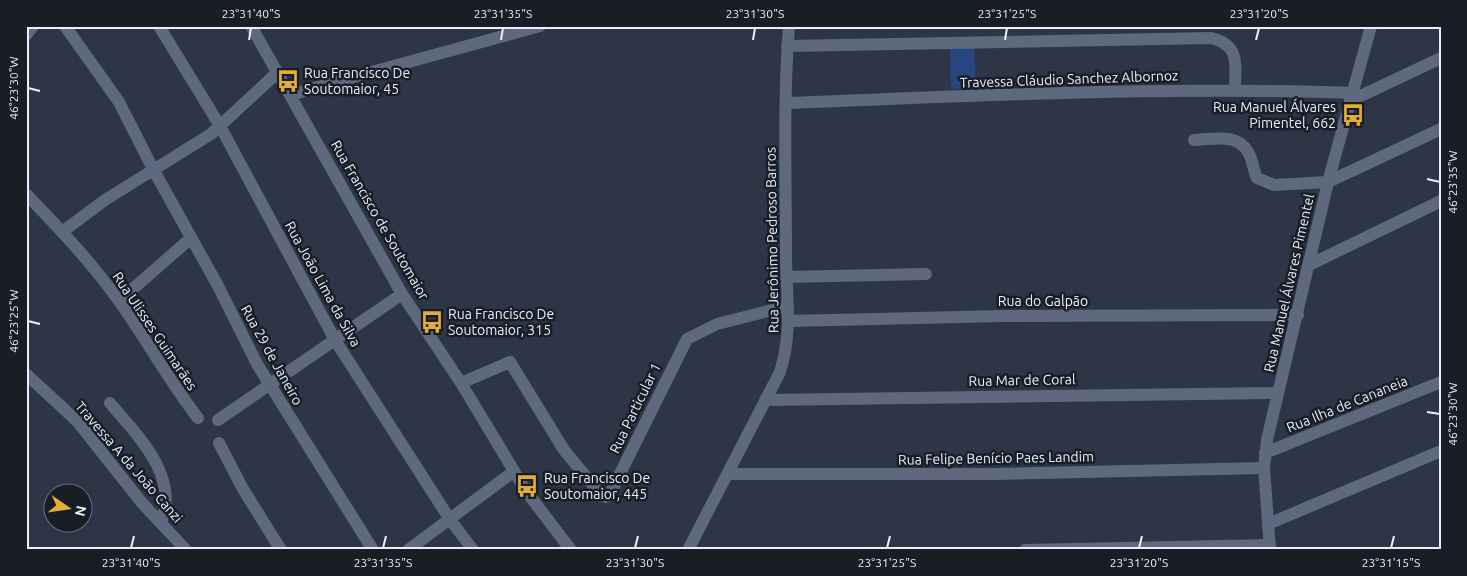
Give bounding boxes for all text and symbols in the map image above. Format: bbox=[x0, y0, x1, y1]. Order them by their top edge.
text: 23°31'40"S bbox=[222, 7, 280, 20]
text: 23°31'35"S bbox=[474, 7, 532, 20]
text: 23°31'30"S bbox=[726, 7, 784, 20]
text: 23°31'25"S bbox=[978, 7, 1036, 20]
text: 23°31'20"S bbox=[1230, 7, 1288, 20]
text: 46°23'30"W bbox=[7, 56, 20, 120]
place label: Rua Francisco De Soutomaior, 45 bbox=[304, 65, 410, 97]
street label: Travessa Cláudio Sanchez Albornoz bbox=[959, 67, 1179, 91]
bus stop icon: Rua Francisco De Soutomaior, 45 bbox=[275, 68, 301, 94]
place label: Rua Manuel Álvares Pimentel, 662 bbox=[1213, 98, 1336, 131]
bus stop icon: Rua Manuel Álvares Pimentel, 662 bbox=[1340, 102, 1366, 128]
street label: Rua Francisco de Soutomaior bbox=[328, 138, 433, 303]
street label: Rua Jerônimo Pedroso Barros bbox=[762, 147, 782, 333]
text: 46°23'35"W bbox=[1446, 150, 1459, 214]
street label: Rua Manuel Álvares Pimentel bbox=[1260, 192, 1317, 374]
street label: Rua João Lima da Silva bbox=[282, 219, 364, 349]
street label: Rua Ulisses Guimarães bbox=[109, 269, 201, 393]
text: 46°23'25"W bbox=[7, 289, 20, 353]
street label: Rua do Galpão bbox=[998, 293, 1088, 309]
street label: Rua 29 de Janeiro bbox=[238, 302, 306, 408]
place label: Rua Francisco De Soutomaior, 315 bbox=[448, 306, 554, 338]
bus stop icon: Rua Francisco De Soutomaior, 315 bbox=[419, 309, 445, 335]
street label: Rua Particular 1 bbox=[606, 360, 664, 456]
street label: Rua Mar de Coral bbox=[968, 371, 1076, 389]
street label: Rua Ilha de Cananeia bbox=[1284, 372, 1410, 436]
text: 46°23'30"W bbox=[1446, 382, 1459, 446]
street label: Travessa A da João Canzi bbox=[72, 398, 186, 526]
street label: Rua Felipe Benício Paes Landim bbox=[898, 448, 1094, 468]
place label: Rua Francisco De Soutomaior, 445 bbox=[544, 470, 650, 502]
bus stop icon: Rua Francisco De Soutomaior, 445 bbox=[514, 473, 540, 499]
north arrow bbox=[42, 484, 92, 534]
text: N bbox=[72, 504, 90, 518]
text: 23°31'40"S bbox=[102, 556, 160, 569]
text: 23°31'35"S bbox=[354, 556, 412, 569]
text: 23°31'30"S bbox=[606, 556, 664, 569]
text: 23°31'25"S bbox=[858, 556, 916, 569]
text: 23°31'20"S bbox=[1110, 556, 1168, 569]
text: 23°31'15"S bbox=[1362, 556, 1420, 569]

